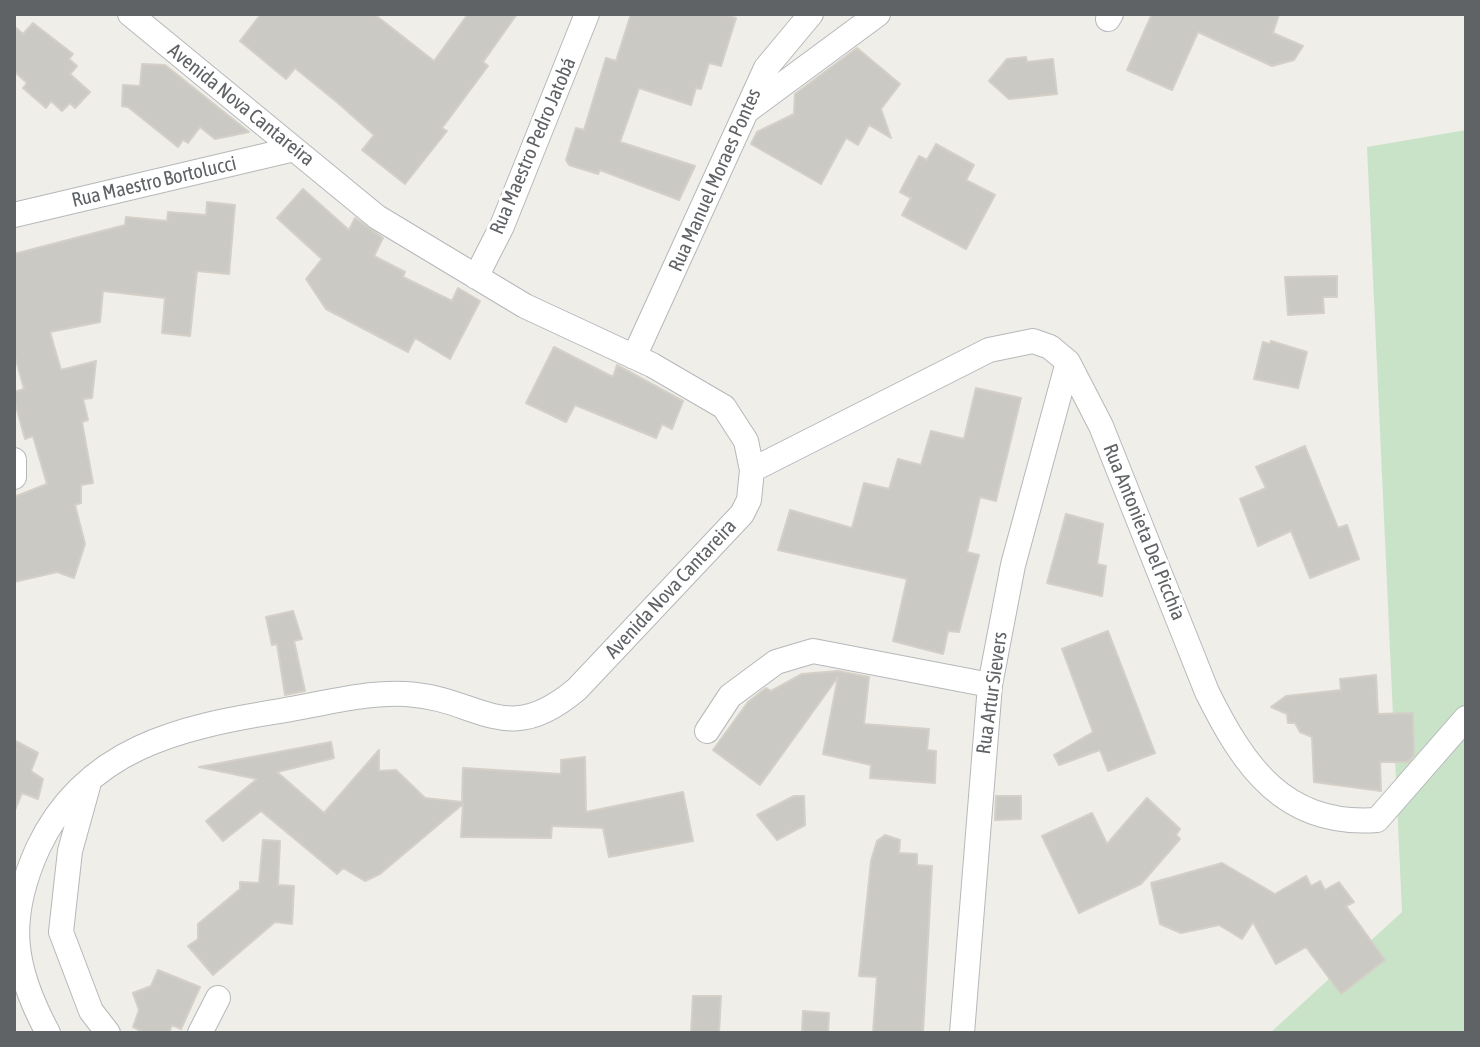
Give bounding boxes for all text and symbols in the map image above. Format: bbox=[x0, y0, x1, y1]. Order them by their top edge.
street label: Avenida Nova Cantareira bbox=[163, 39, 319, 171]
street label: Rua Maestro Pedro Jatobá bbox=[485, 54, 581, 238]
street label: Rua Manuel Moraes Pontes bbox=[664, 85, 766, 275]
street label: Rua Maestro Bortolucci bbox=[69, 151, 239, 213]
street label: Rua Antonieta Del Picchia bbox=[1098, 440, 1190, 624]
street label: Avenida Nova Cantareira bbox=[600, 515, 742, 663]
street label: Rua Artur Sievers bbox=[972, 630, 1012, 756]

